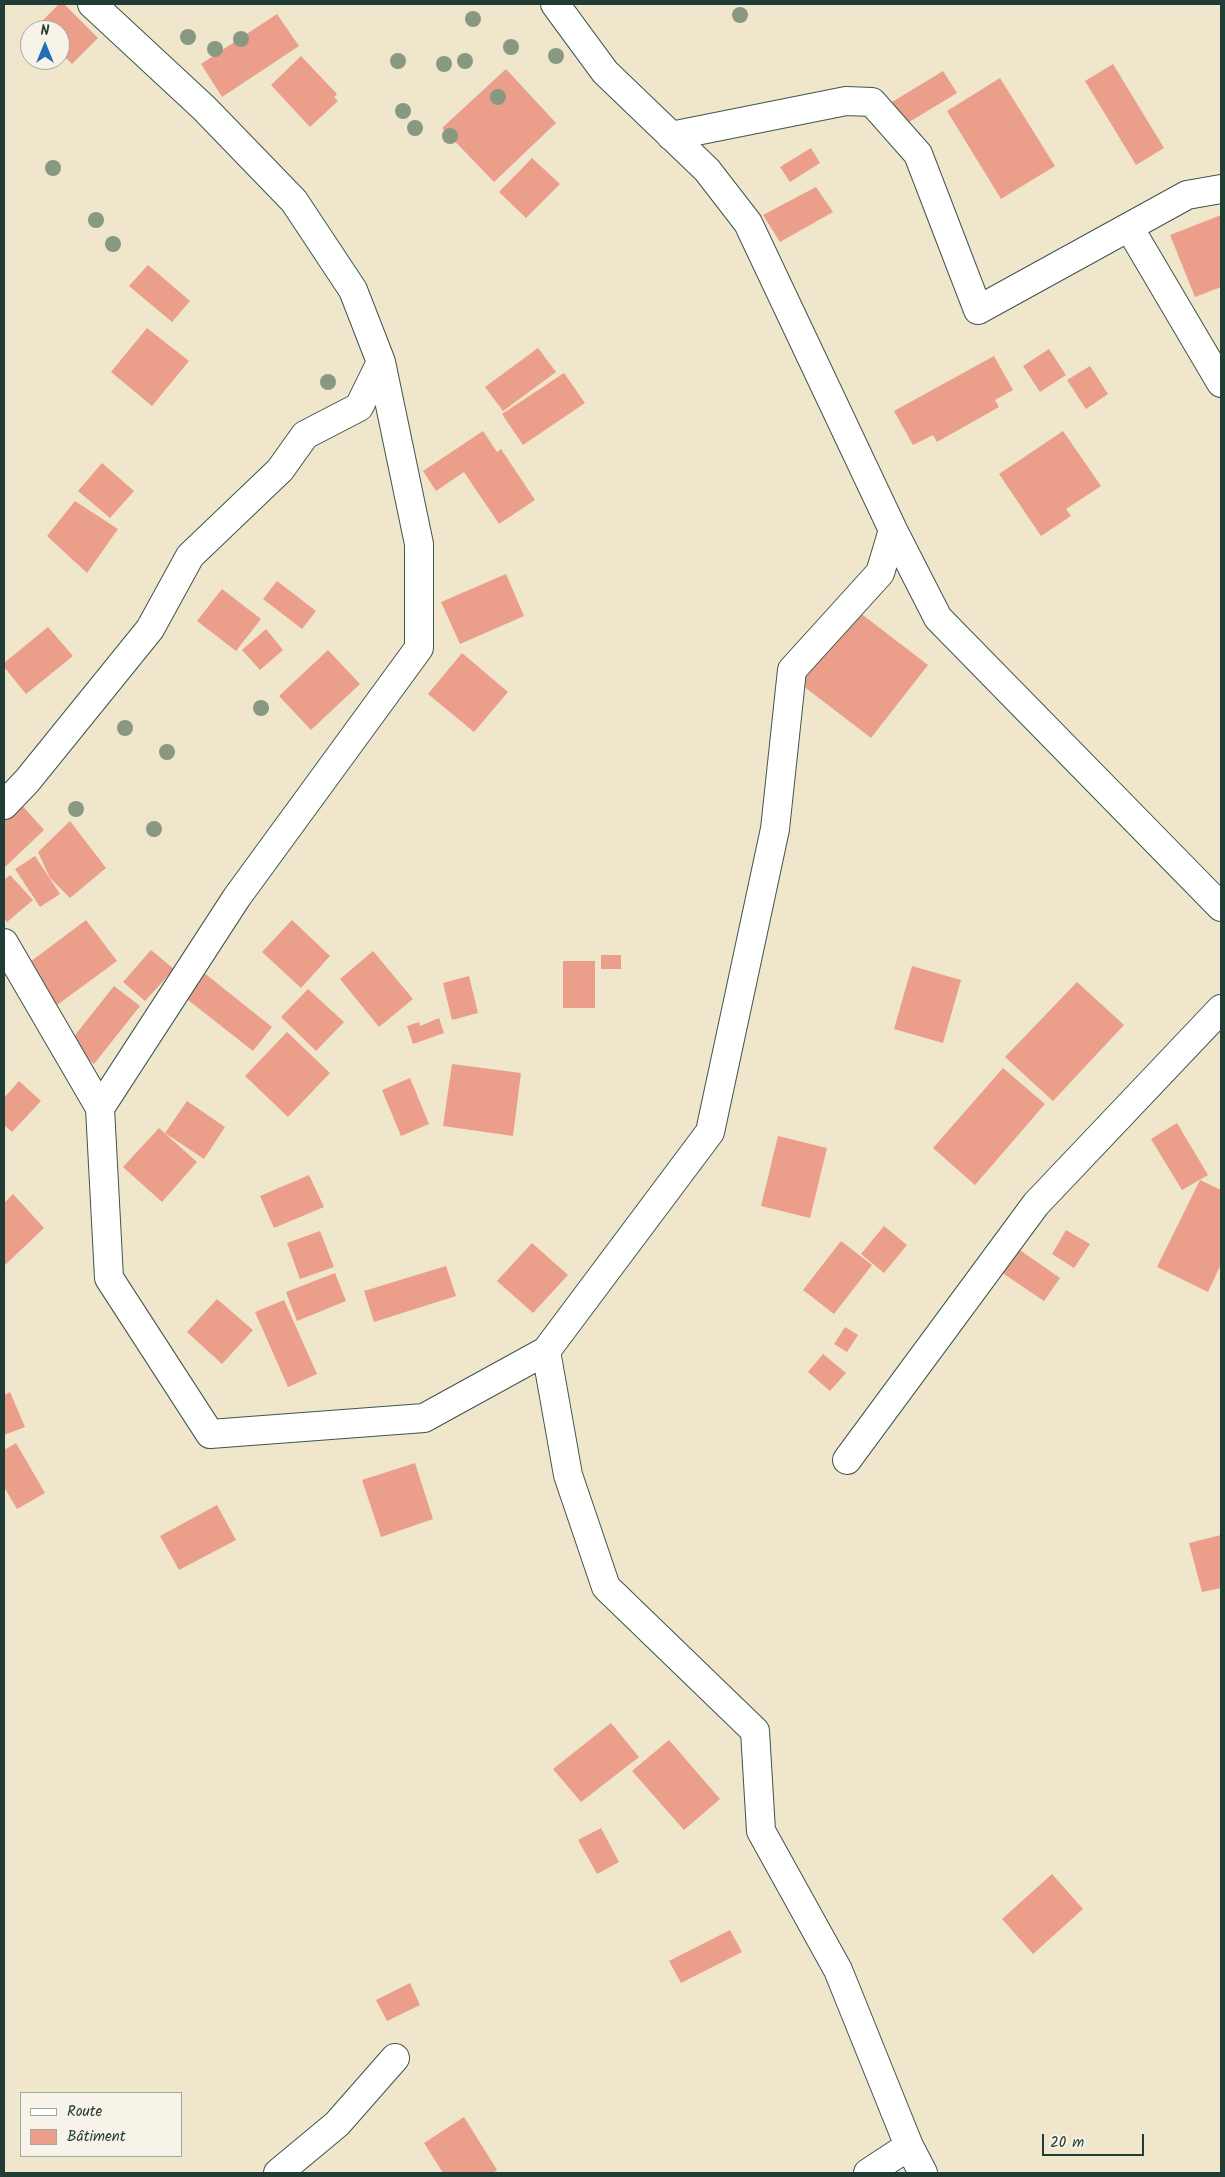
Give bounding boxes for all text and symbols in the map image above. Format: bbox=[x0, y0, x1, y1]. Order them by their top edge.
north arrow bbox=[20, 20, 70, 70]
text: N bbox=[41, 20, 49, 42]
legend bbox=[20, 2092, 182, 2157]
text: Route bbox=[67, 2100, 102, 2124]
scale bar bbox=[1045, 2124, 1148, 2156]
text: Bâtiment bbox=[67, 2125, 126, 2149]
text: 20 m bbox=[1050, 2131, 1084, 2155]

